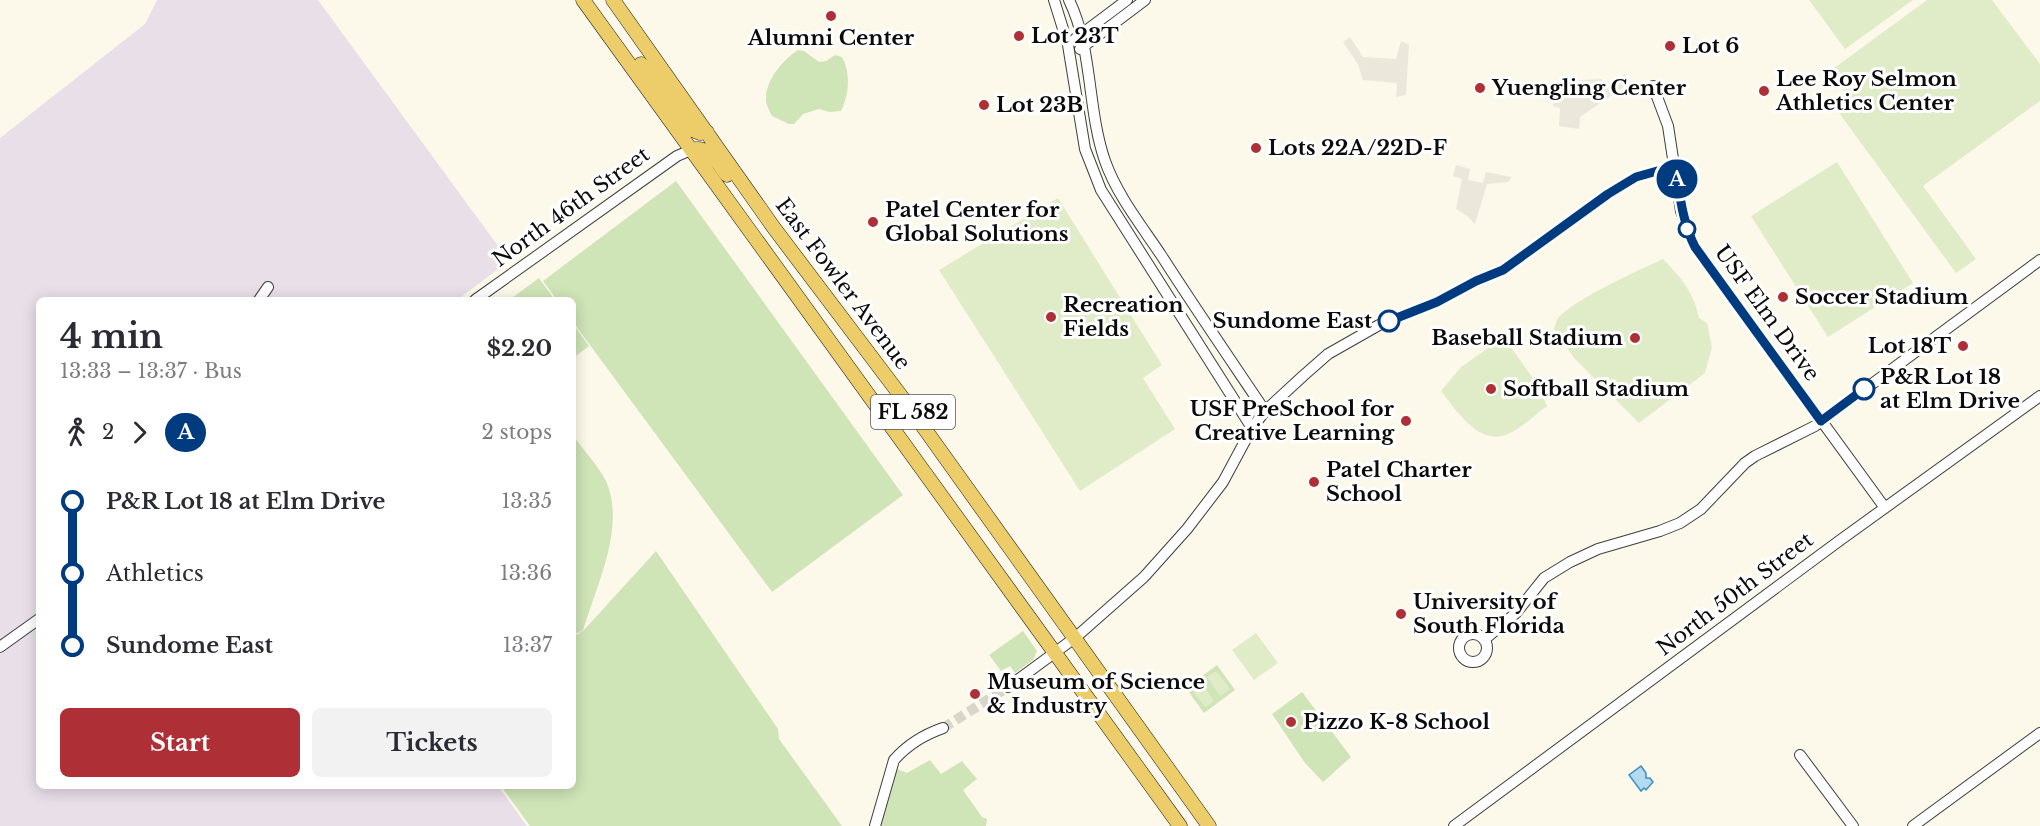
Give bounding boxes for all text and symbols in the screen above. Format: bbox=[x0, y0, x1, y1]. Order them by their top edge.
marker: Alumni Center bbox=[824, 9, 838, 23]
place label: Lot 23T bbox=[1031, 23, 1119, 49]
place label: Alumni Center bbox=[747, 25, 915, 51]
marker: Lot 23T bbox=[1012, 29, 1026, 43]
place label: Lot 6 bbox=[1682, 33, 1739, 59]
marker: Lot 6 bbox=[1663, 39, 1677, 53]
place label: Lee Roy Selmon Athletics Center bbox=[1775, 66, 1957, 116]
place label: Yuengling Center bbox=[1491, 75, 1687, 101]
marker: Yuengling Center bbox=[1473, 81, 1487, 95]
marker: Lee Roy Selmon Athletics Center bbox=[1757, 84, 1771, 98]
place label: Lot 23B bbox=[996, 92, 1083, 118]
marker: Lot 23B bbox=[977, 98, 991, 112]
place label: Lots 22A/22D-F bbox=[1268, 135, 1447, 161]
street label: North 46th Street bbox=[487, 141, 655, 273]
marker: Lots 22A/22D-F bbox=[1249, 141, 1263, 155]
line badge: A bbox=[1658, 160, 1696, 198]
text: A bbox=[1669, 166, 1686, 192]
street label: East Fowler Avenue bbox=[770, 193, 916, 375]
place label: Patel Center for Global Solutions bbox=[885, 197, 1069, 247]
marker: Patel Center for Global Solutions bbox=[866, 215, 880, 229]
unlabelled marker bbox=[1678, 220, 1696, 238]
street label: USF Elm Drive bbox=[1709, 240, 1825, 386]
place label: Soccer Stadium bbox=[1795, 284, 1969, 310]
marker: Soccer Stadium bbox=[1776, 290, 1790, 304]
place label: Recreation Fields bbox=[1063, 292, 1184, 342]
place label: Sundome East bbox=[1213, 308, 1372, 334]
marker: Recreation Fields bbox=[1044, 310, 1058, 324]
marker: Sundome East bbox=[1378, 310, 1400, 332]
text: 4 min bbox=[60, 316, 163, 357]
place label: Baseball Stadium bbox=[1431, 325, 1623, 351]
marker: Baseball Stadium bbox=[1628, 331, 1642, 345]
place label: Lot 18T bbox=[1868, 333, 1952, 359]
text: $2.20 bbox=[487, 335, 552, 362]
marker: Lot 18T bbox=[1956, 339, 1970, 353]
text: 13:33 – 13:37 · Bus bbox=[60, 359, 242, 383]
place label: P&R Lot 18 at Elm Drive bbox=[1880, 364, 2020, 414]
place label: Softball Stadium bbox=[1503, 376, 1689, 402]
marker: P&R Lot 18 at Elm Drive bbox=[1853, 378, 1875, 400]
marker: Softball Stadium bbox=[1484, 382, 1498, 396]
road number: FL 582 bbox=[871, 395, 955, 429]
place label: USF PreSchool for Creative Learning bbox=[1190, 396, 1395, 446]
marker: USF PreSchool for Creative Learning bbox=[1399, 414, 1413, 428]
icon: walk bbox=[60, 416, 93, 449]
icon: forward bbox=[123, 416, 156, 449]
text: A bbox=[177, 419, 194, 445]
text: 2 bbox=[102, 420, 114, 444]
text: 2 stops bbox=[482, 420, 552, 444]
place label: Patel Charter School bbox=[1326, 457, 1472, 507]
marker: Patel Charter School bbox=[1307, 475, 1321, 489]
text: P&R Lot 18 at Elm Drive bbox=[106, 488, 385, 515]
text: 13:35 bbox=[501, 489, 552, 513]
street label: North 50th Street bbox=[1652, 527, 1818, 661]
text: Athletics bbox=[106, 560, 204, 587]
text: 13:36 bbox=[500, 561, 552, 585]
place label: University of South Florida bbox=[1413, 589, 1565, 639]
marker: University of South Florida bbox=[1394, 607, 1408, 621]
text: Sundome East bbox=[106, 632, 273, 659]
text: 13:37 bbox=[503, 633, 552, 657]
place label: Museum of Science & Industry bbox=[987, 669, 1205, 719]
marker: Museum of Science & Industry bbox=[968, 687, 982, 701]
button: Start bbox=[60, 708, 300, 777]
button: Tickets bbox=[312, 708, 552, 777]
place label: Pizzo K-8 School bbox=[1303, 709, 1490, 735]
marker: Pizzo K-8 School bbox=[1284, 715, 1298, 729]

